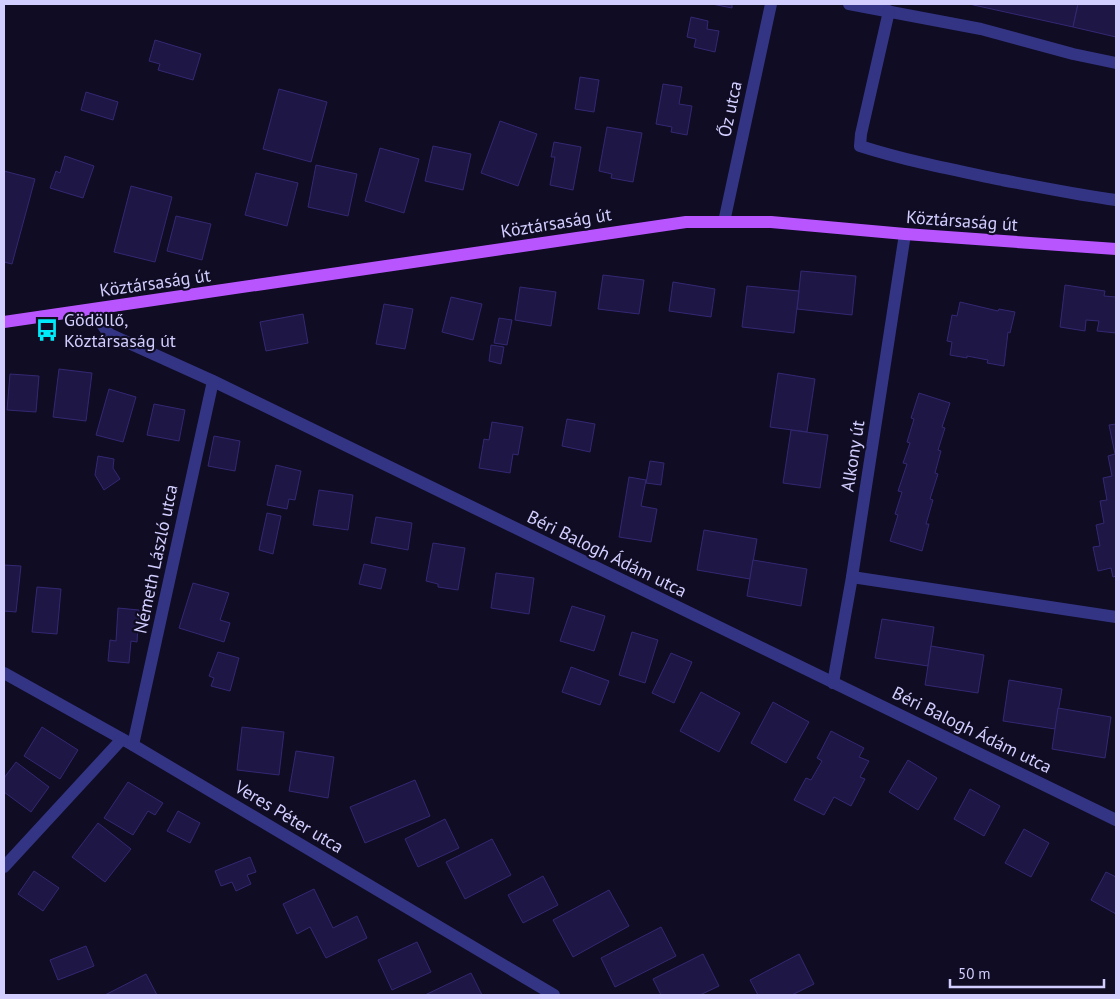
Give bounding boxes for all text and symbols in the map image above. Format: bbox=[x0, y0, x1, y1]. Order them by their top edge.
street label: Őz utca bbox=[712, 79, 747, 139]
street label: Köztársaság út bbox=[499, 202, 613, 243]
street label: Köztársaság út bbox=[905, 205, 1019, 236]
street label: Köztársaság út bbox=[98, 263, 212, 302]
place label: Gödöllő, Köztársaság út bbox=[64, 308, 176, 352]
bus stop icon: Gödöllő, Köztársaság út bbox=[34, 317, 60, 343]
street label: Alkony út bbox=[836, 419, 869, 493]
street label: Németh László utca bbox=[128, 482, 183, 636]
street label: Béri Balogh Ádám utca bbox=[524, 505, 691, 602]
street label: Béri Balogh Ádám utca bbox=[889, 681, 1056, 778]
street label: Veres Péter utca bbox=[230, 774, 348, 858]
scale bar bbox=[950, 956, 1104, 988]
text: 50 m bbox=[958, 964, 991, 983]

